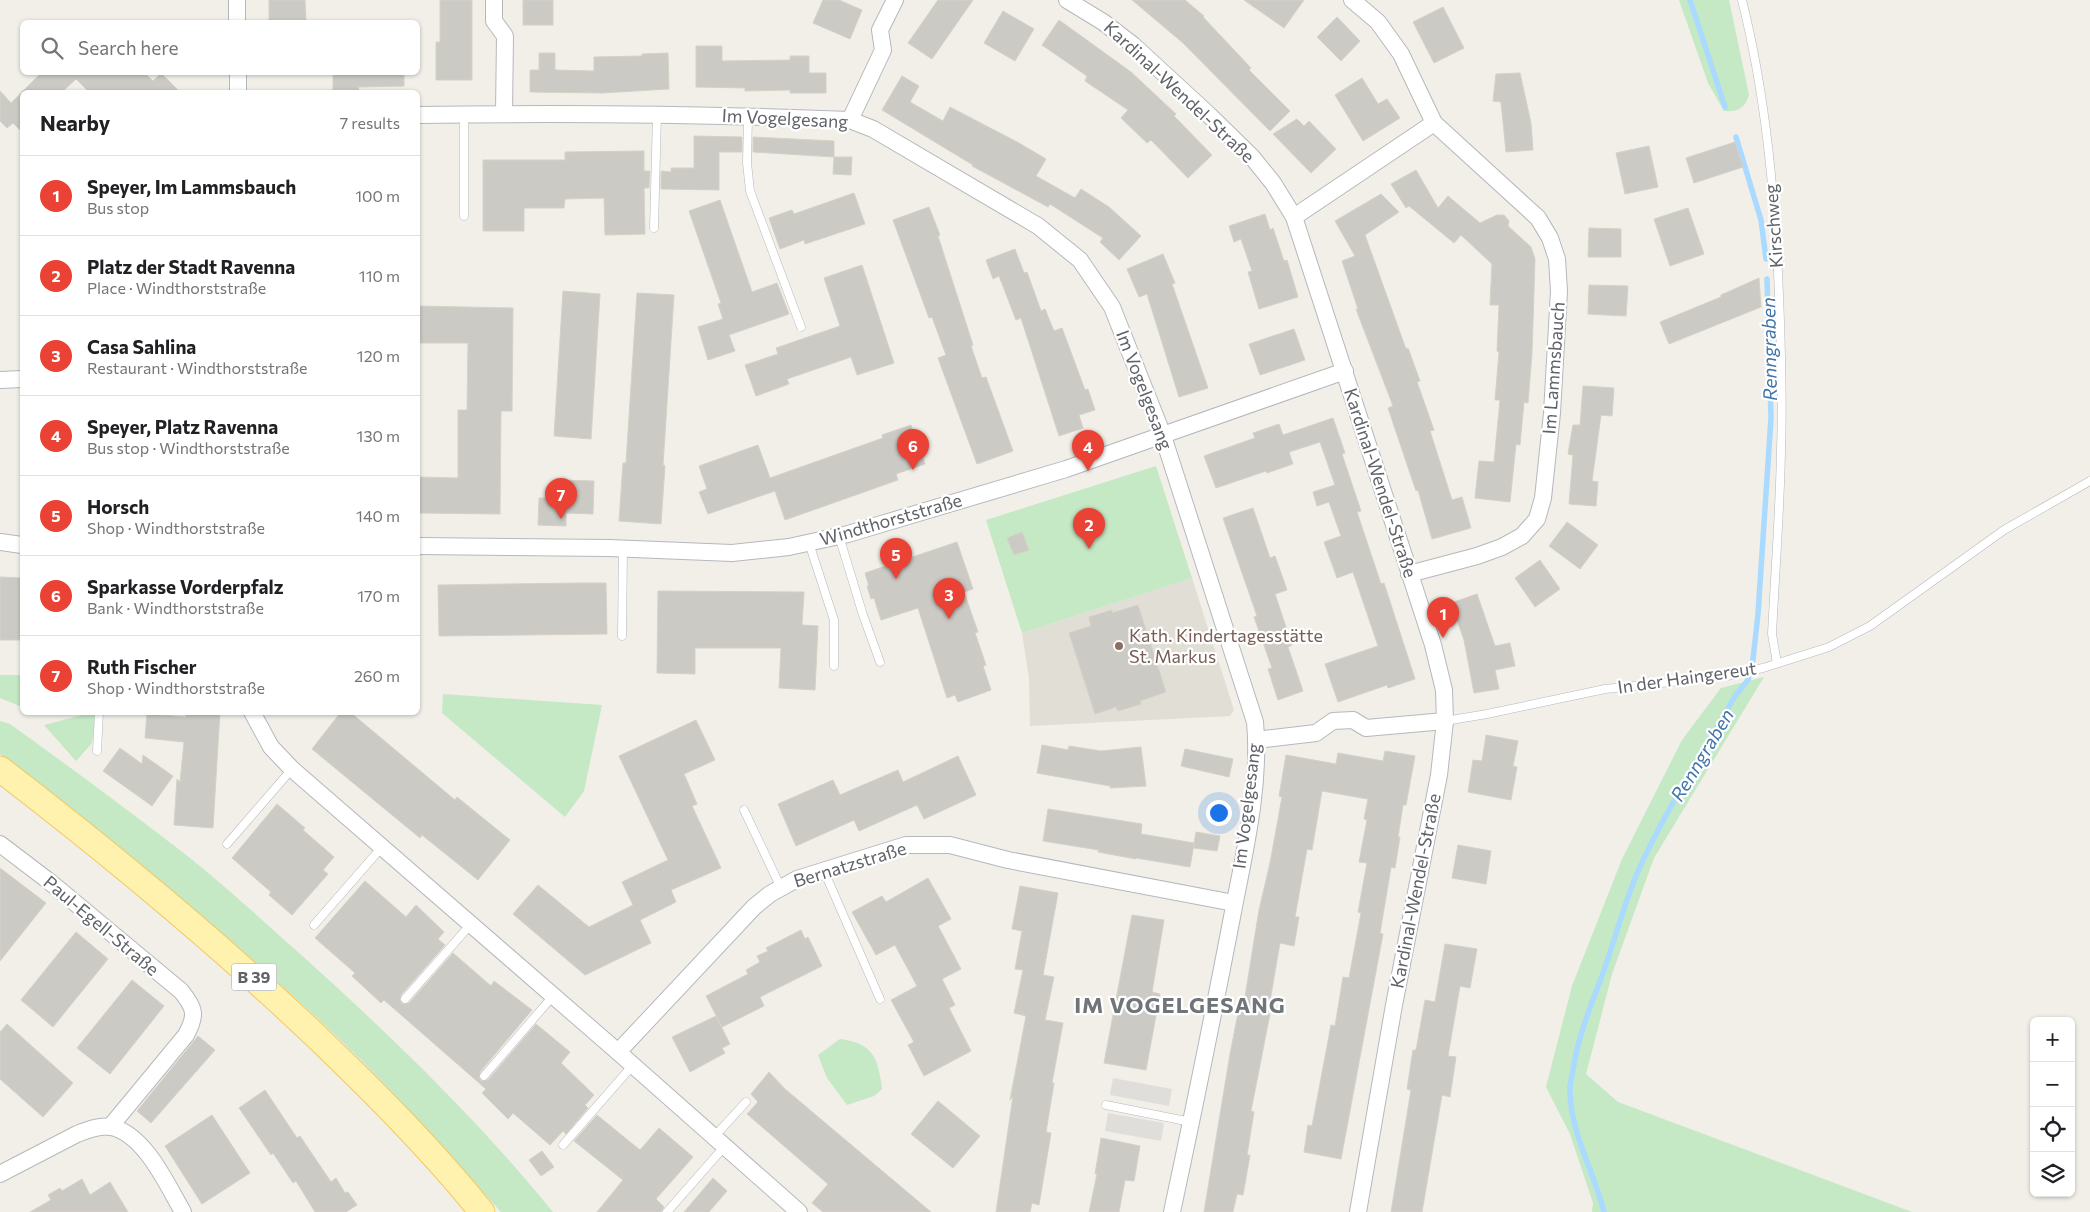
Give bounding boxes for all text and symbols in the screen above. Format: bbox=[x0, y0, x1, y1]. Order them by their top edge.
street label: Kardinal-Wendel-Straße bbox=[1100, 16, 1260, 167]
search box bbox=[20, 20, 420, 75]
icon: search bbox=[38, 34, 66, 62]
text: Search here bbox=[78, 36, 178, 59]
street label: Im Vogelgesang bbox=[721, 104, 849, 132]
text: Nearby bbox=[40, 110, 110, 135]
text: 7 results bbox=[340, 113, 400, 132]
text: Speyer, Im Lammsbauch bbox=[87, 175, 296, 198]
street label: Kirschweg bbox=[1759, 183, 1787, 269]
text: 1 bbox=[52, 186, 60, 205]
text: 100 m bbox=[355, 186, 400, 205]
text: Bus stop bbox=[87, 198, 149, 217]
text: Platz der Stadt Ravenna bbox=[87, 255, 295, 278]
text: 2 bbox=[51, 266, 61, 285]
text: 110 m bbox=[359, 266, 400, 285]
text: Place · Windthorststraße bbox=[87, 278, 266, 297]
water label: Renngraben bbox=[1756, 297, 1781, 401]
street label: Im Lammsbauch bbox=[1537, 301, 1569, 435]
street label: Im Vogelgesang bbox=[1112, 327, 1178, 453]
text: Casa Sahlina bbox=[87, 335, 196, 358]
text: 3 bbox=[51, 346, 61, 365]
text: 120 m bbox=[357, 346, 400, 365]
text: Restaurant · Windthorststraße bbox=[87, 358, 308, 377]
street label: Kardinal-Wendel-Straße bbox=[1340, 385, 1422, 580]
text: Speyer, Platz Ravenna bbox=[87, 415, 278, 438]
text: 4 bbox=[51, 426, 61, 445]
text: 130 m bbox=[357, 426, 400, 445]
pin: 6 bbox=[897, 429, 929, 470]
pin: 4 bbox=[1072, 430, 1104, 471]
text: Bus stop · Windthorststraße bbox=[87, 438, 290, 457]
pin: 7 bbox=[545, 478, 577, 519]
street label: Windthorststraße bbox=[817, 488, 964, 550]
text: Horsch bbox=[87, 495, 149, 518]
text: 5 bbox=[51, 506, 61, 525]
text: 140 m bbox=[356, 506, 400, 525]
pin: 2 bbox=[1073, 508, 1105, 549]
text: Shop · Windthorststraße bbox=[87, 518, 265, 537]
pin: 5 bbox=[880, 538, 912, 579]
text: Sparkasse Vorderpfalz bbox=[87, 575, 284, 598]
pin: 3 bbox=[933, 578, 965, 619]
text: 6 bbox=[51, 586, 61, 605]
text: 170 m bbox=[357, 586, 400, 605]
pin: 1 bbox=[1427, 597, 1459, 638]
text: Bank · Windthorststraße bbox=[87, 598, 264, 617]
place label: Kath. Kindertagesstätte St. Markus bbox=[1129, 624, 1323, 667]
marker: Kath. Kindertagesstätte St. Markus bbox=[1113, 640, 1125, 652]
text: Ruth Fischer bbox=[87, 655, 197, 678]
street label: In der Haingereut bbox=[1616, 656, 1758, 698]
text: 7 bbox=[52, 666, 60, 685]
text: 260 m bbox=[354, 666, 400, 685]
text: Shop · Windthorststraße bbox=[87, 678, 265, 697]
water label: Renngraben bbox=[1665, 704, 1738, 805]
street label: Im Vogelgesang bbox=[1227, 742, 1265, 870]
street label: Kardinal-Wendel-Straße bbox=[1385, 792, 1445, 990]
your location bbox=[1206, 800, 1232, 826]
street label: Bernatzstraße bbox=[791, 836, 909, 892]
street label: Paul-Egell-Straße bbox=[39, 871, 164, 980]
road number: B 39 bbox=[232, 964, 276, 990]
district label: IM VOGELGESANG bbox=[1074, 991, 1286, 1018]
map controls bbox=[2030, 1017, 2075, 1197]
button: + bbox=[2030, 1017, 2075, 1062]
button: − bbox=[2030, 1062, 2075, 1107]
button: locate bbox=[2030, 1107, 2075, 1152]
button: layers bbox=[2030, 1152, 2075, 1197]

